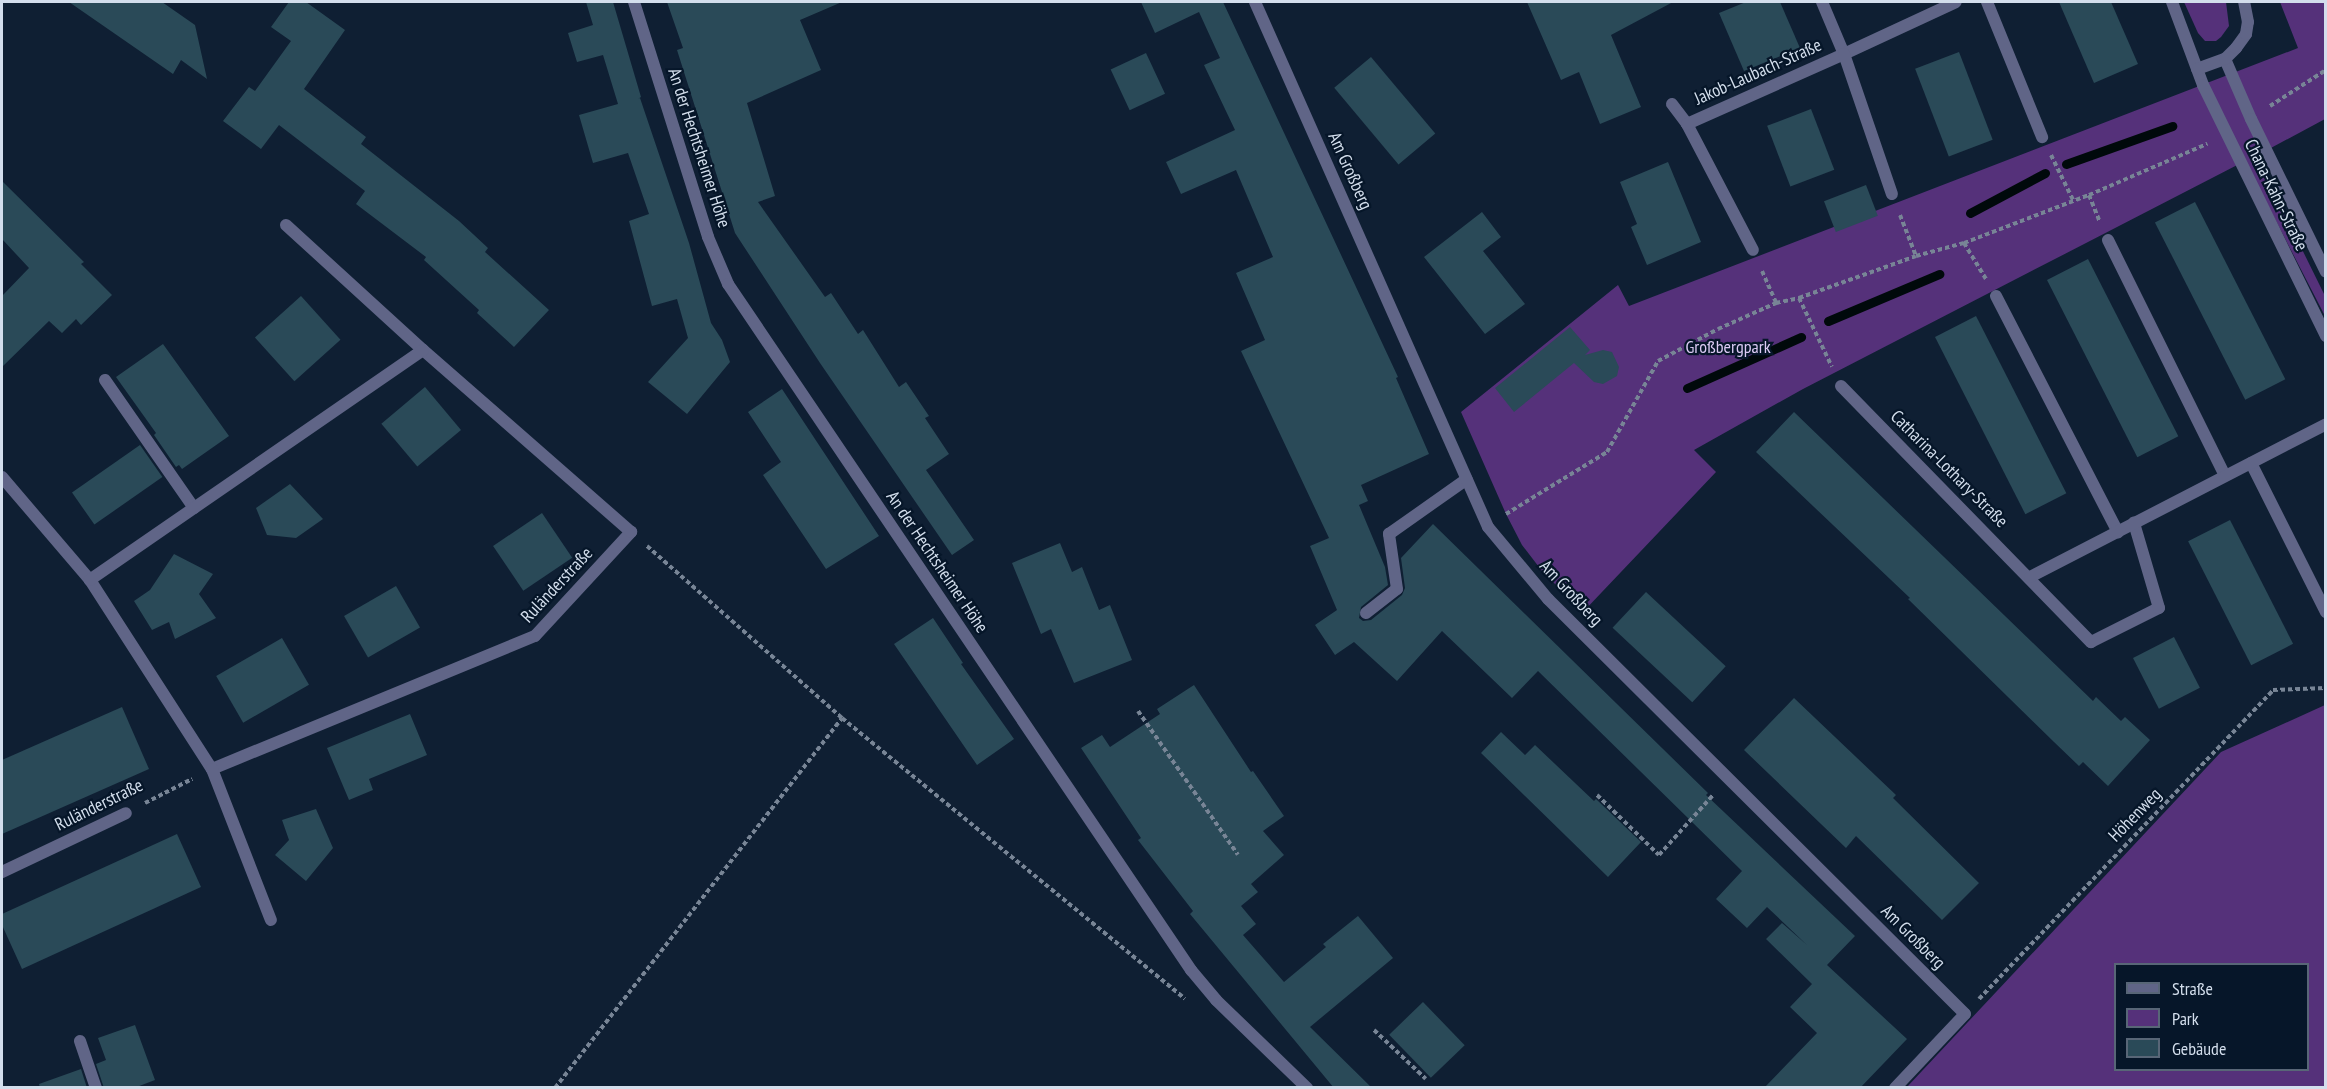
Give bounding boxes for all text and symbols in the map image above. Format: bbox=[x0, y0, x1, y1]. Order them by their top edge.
street label: Jakob-Laubach-Straße bbox=[1691, 34, 1825, 110]
street label: An der Hechtsheimer Höhe bbox=[663, 66, 735, 230]
street label: Am Großberg bbox=[1323, 129, 1377, 213]
street label: Chana-Kahn-Straße bbox=[2240, 136, 2312, 254]
park label: Großbergpark bbox=[1685, 336, 1771, 358]
street label: Catharina-Lothary-Straße bbox=[1886, 406, 2012, 532]
street label: An der Hechtsheimer Höhe bbox=[882, 487, 992, 637]
street label: Ruländerstraße bbox=[517, 543, 597, 627]
street label: Am Großberg bbox=[1535, 556, 1607, 630]
street label: Ruländerstraße bbox=[51, 774, 147, 836]
street label: Höhenweg bbox=[2104, 784, 2166, 846]
street label: Am Großberg bbox=[1876, 900, 1950, 974]
legend bbox=[2114, 963, 2309, 1071]
text: Straße bbox=[2172, 977, 2213, 1000]
text: Park bbox=[2172, 1007, 2199, 1030]
text: Gebäude bbox=[2172, 1037, 2226, 1060]

